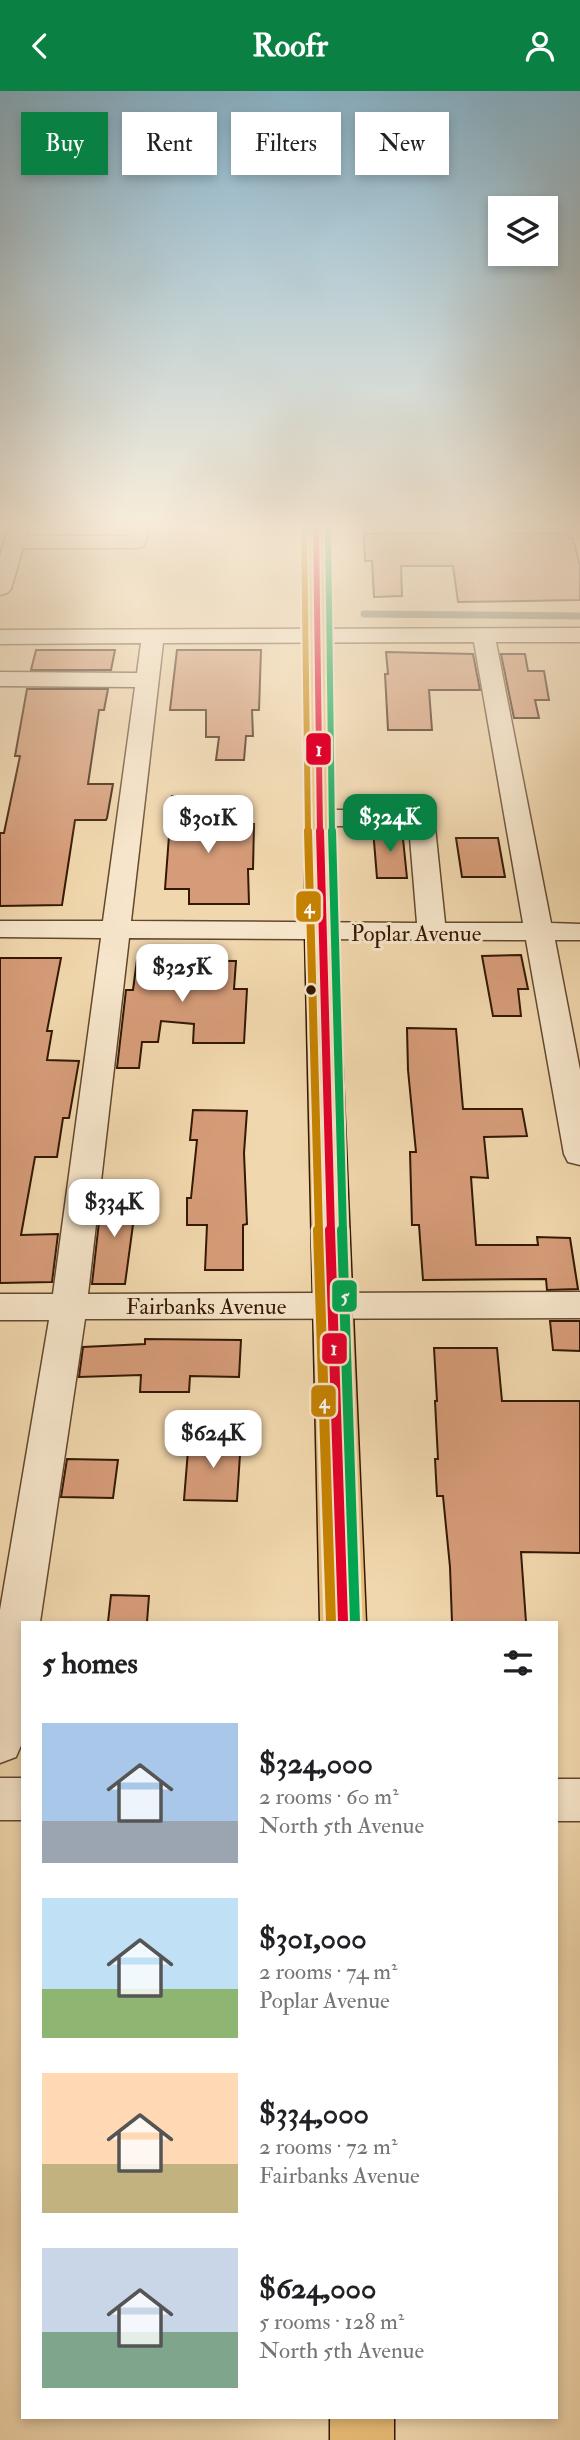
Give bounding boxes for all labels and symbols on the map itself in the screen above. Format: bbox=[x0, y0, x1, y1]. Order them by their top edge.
line badge: 1 bbox=[305, 732, 332, 766]
text: 1 bbox=[316, 738, 323, 762]
pin: $301K bbox=[159, 795, 257, 855]
pin: $324K bbox=[341, 795, 439, 854]
line badge: 4 bbox=[295, 890, 322, 923]
text: 4 bbox=[303, 895, 316, 919]
street label: Poplar Avenue bbox=[351, 919, 482, 949]
pin: $325K bbox=[133, 944, 231, 1004]
unlabelled marker bbox=[304, 983, 318, 997]
pin: $334K bbox=[65, 1179, 163, 1239]
line badge: 5 bbox=[331, 1279, 358, 1313]
text: 5 bbox=[341, 1285, 350, 1309]
street label: Fairbanks Avenue bbox=[126, 1292, 287, 1321]
line badge: 1 bbox=[321, 1332, 348, 1365]
text: 1 bbox=[331, 1337, 338, 1361]
line badge: 4 bbox=[310, 1384, 337, 1418]
text: 4 bbox=[318, 1390, 331, 1414]
pin: $624K bbox=[164, 1411, 262, 1470]

